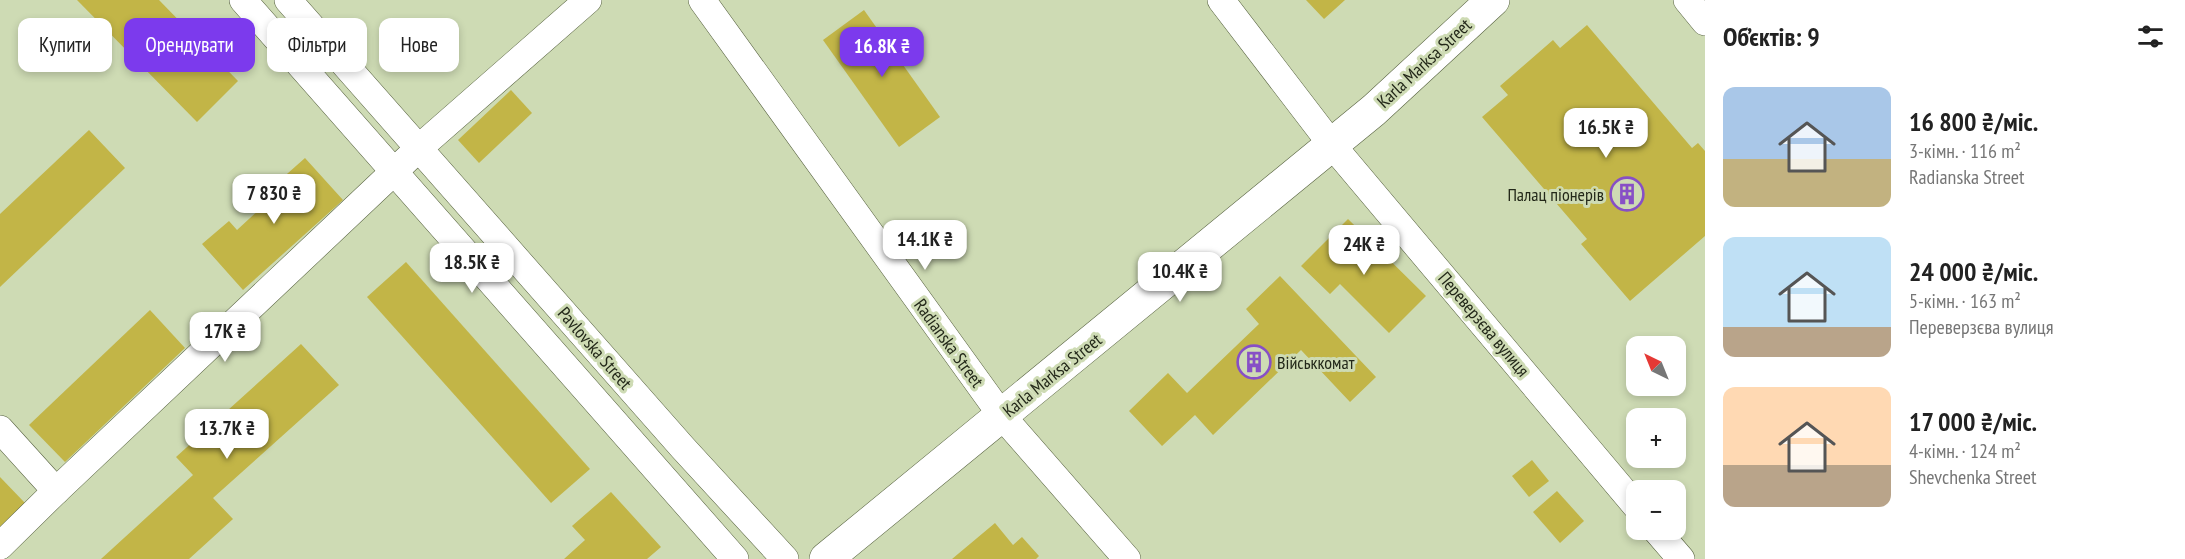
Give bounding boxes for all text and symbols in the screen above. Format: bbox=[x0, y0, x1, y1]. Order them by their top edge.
street label: Karla Marksa Street bbox=[1372, 13, 1476, 113]
chip: Купити bbox=[18, 18, 112, 72]
chip: Орендувати bbox=[124, 18, 255, 72]
chip: Фільтри bbox=[267, 18, 367, 72]
chip: Нове bbox=[379, 18, 459, 72]
text: Об’єктів: 9 bbox=[1723, 20, 1820, 53]
icon: filters bbox=[2134, 20, 2167, 53]
pin: 16.8K ₴ bbox=[827, 27, 937, 78]
text: 16.8K ₴ bbox=[854, 33, 910, 59]
text: 16 800 ₴/міс. bbox=[1909, 105, 2038, 138]
pin: 16.5K ₴ bbox=[1551, 108, 1661, 159]
icon: home bbox=[1771, 111, 1843, 183]
text: 16.5K ₴ bbox=[1578, 114, 1634, 140]
text: 3-кімн. · 116 m² bbox=[1909, 138, 2021, 164]
text: Radianska Street bbox=[1909, 164, 2025, 190]
pin: 7 830 ₴ bbox=[219, 174, 329, 225]
building icon: Палац піонерів bbox=[1609, 176, 1645, 212]
text: 7 830 ₴ bbox=[246, 180, 302, 206]
place label: Палац піонерів bbox=[1507, 183, 1604, 206]
pin: 14.1K ₴ bbox=[870, 220, 980, 271]
pin: 24K ₴ bbox=[1322, 225, 1406, 276]
text: 14.1K ₴ bbox=[897, 226, 953, 252]
text: 24K ₴ bbox=[1343, 231, 1385, 257]
pin: 18.5K ₴ bbox=[417, 243, 527, 294]
text: 18.5K ₴ bbox=[444, 249, 500, 275]
pin: 10.4K ₴ bbox=[1125, 252, 1235, 303]
text: 24 000 ₴/міс. bbox=[1909, 255, 2038, 288]
text: 10.4K ₴ bbox=[1152, 258, 1208, 284]
icon: home bbox=[1771, 261, 1843, 333]
street label: Переверзєва вулиця bbox=[1433, 267, 1535, 381]
text: 5-кімн. · 163 m² bbox=[1909, 288, 2021, 314]
street label: Radianska Street bbox=[909, 294, 989, 392]
street label: Pavlovska Street bbox=[553, 302, 637, 394]
pin: 17K ₴ bbox=[183, 312, 267, 363]
text: Переверзєва вулиця bbox=[1909, 314, 2053, 340]
text: 17K ₴ bbox=[204, 318, 246, 344]
street label: Karla Marksa Street bbox=[998, 328, 1106, 422]
north arrow bbox=[1626, 336, 1686, 396]
map controls bbox=[1626, 336, 1686, 540]
building icon: Військкомат bbox=[1236, 344, 1272, 380]
place label: Військкомат bbox=[1277, 351, 1355, 374]
text: 17 000 ₴/міс. bbox=[1909, 405, 2037, 438]
button: + bbox=[1626, 408, 1686, 468]
pin: 13.7K ₴ bbox=[172, 409, 282, 460]
icon: home bbox=[1771, 411, 1843, 483]
text: 13.7K ₴ bbox=[199, 415, 255, 441]
text: 4-кімн. · 124 m² bbox=[1909, 438, 2021, 464]
text: Shevchenka Street bbox=[1909, 464, 2036, 490]
button: − bbox=[1626, 480, 1686, 540]

